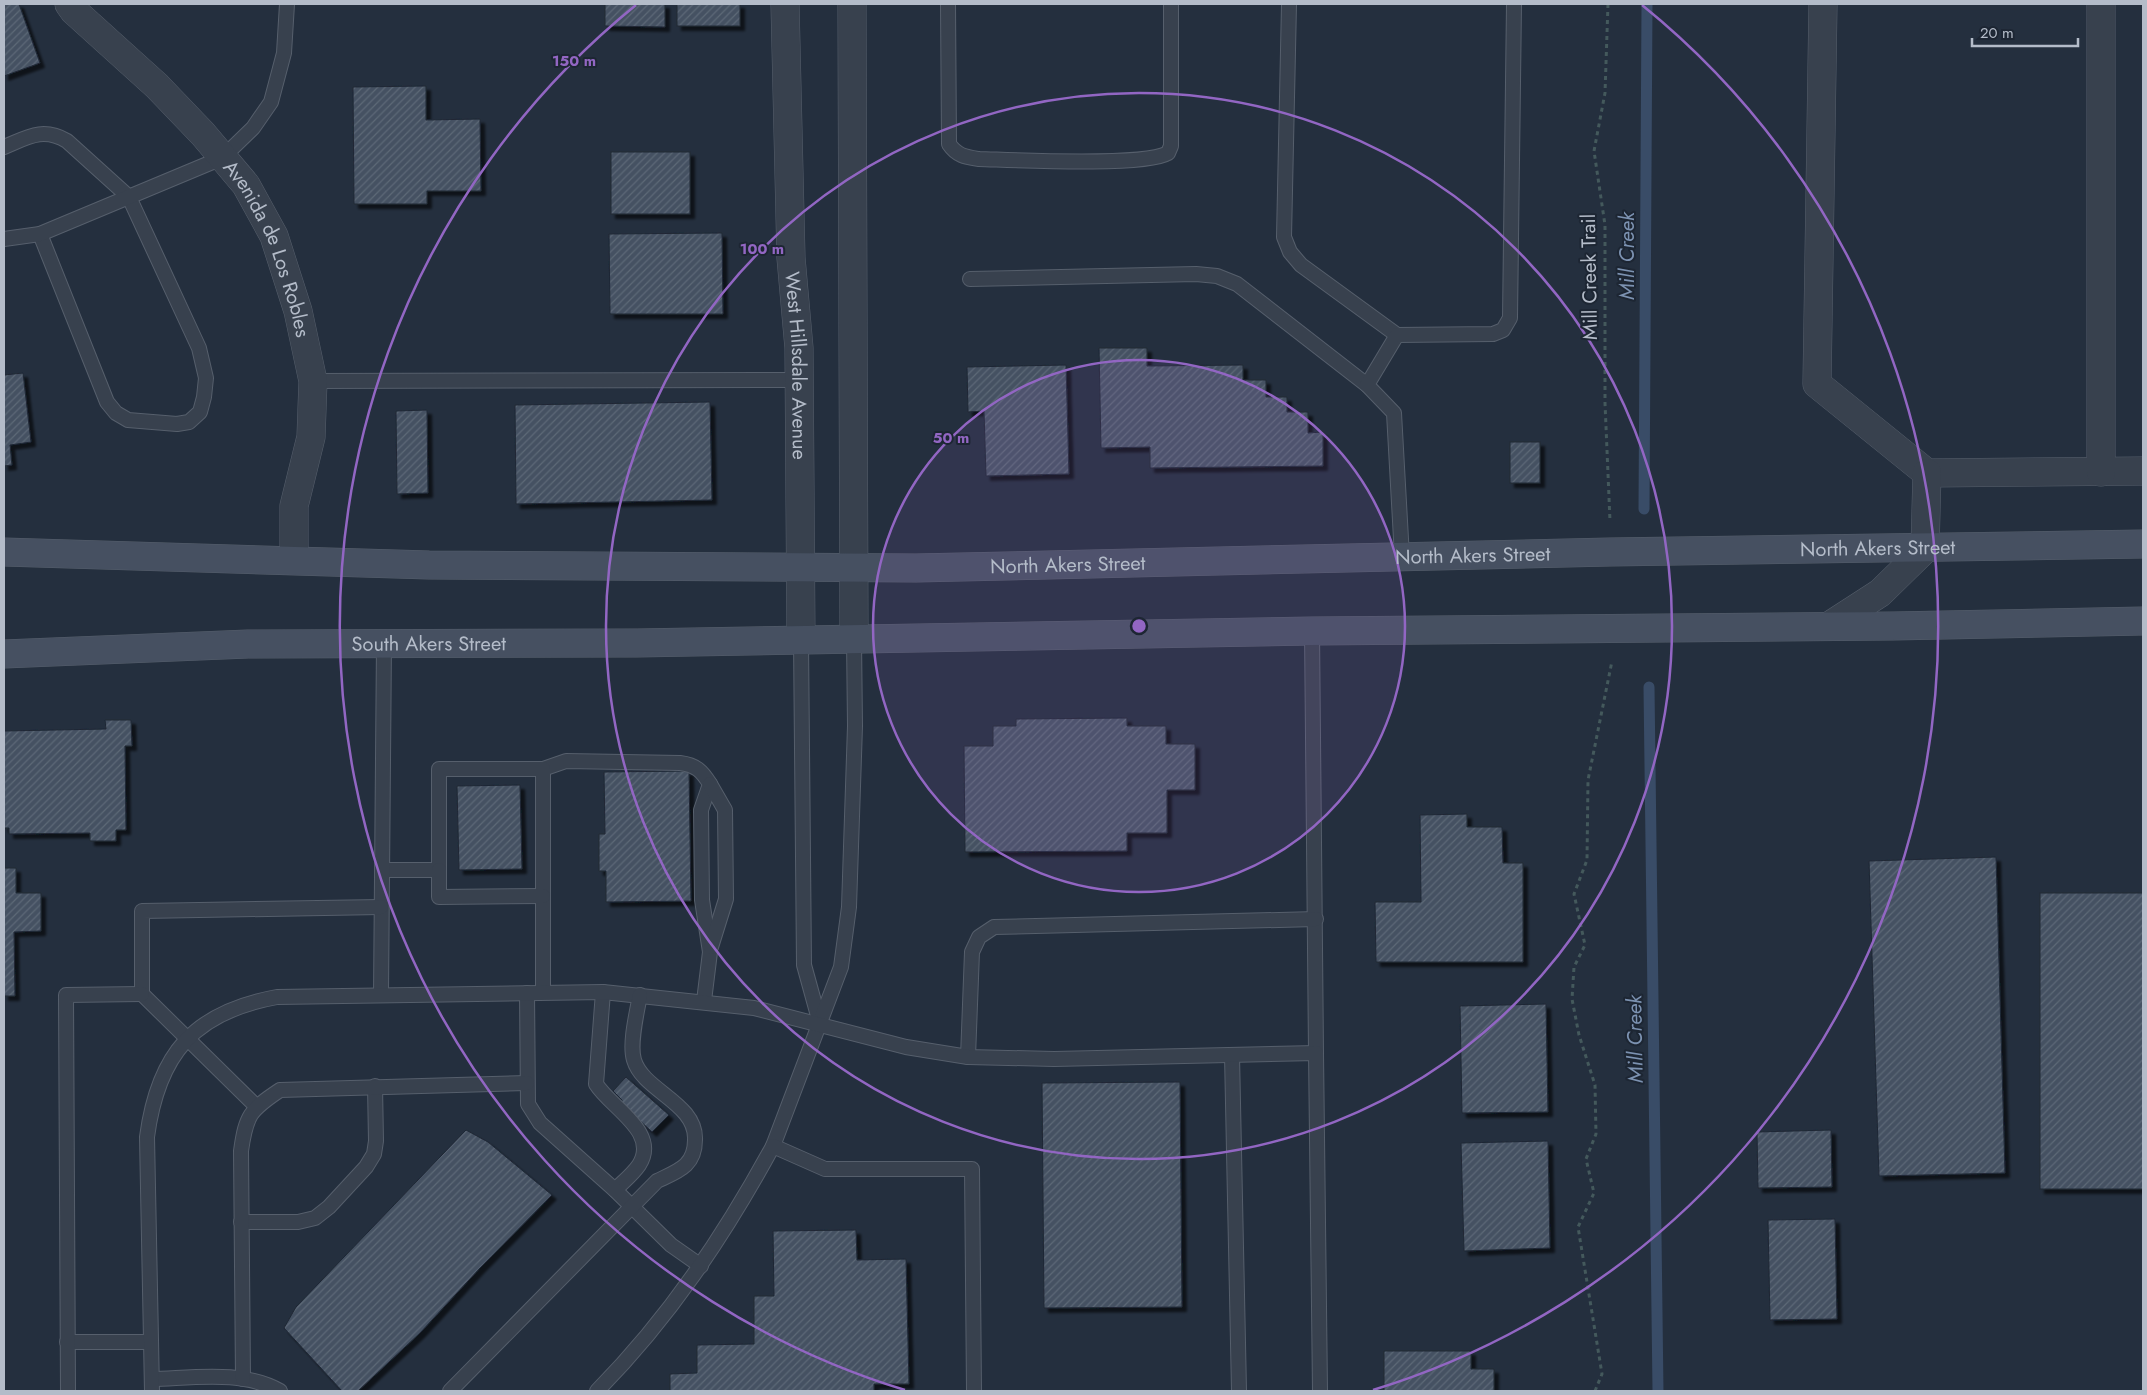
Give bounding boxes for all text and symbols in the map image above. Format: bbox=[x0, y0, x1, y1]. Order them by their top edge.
scale bar bbox=[1972, 15, 2078, 47]
text: 20 m bbox=[1980, 22, 2014, 44]
text: 150 m bbox=[552, 50, 596, 72]
street label: Avenida de Los Robles bbox=[216, 154, 317, 340]
water label: Mill Creek bbox=[1612, 211, 1642, 300]
street label: Mill Creek Trail bbox=[1574, 214, 1605, 340]
text: 100 m bbox=[740, 238, 784, 260]
street label: West Hillsdale Avenue bbox=[777, 270, 814, 460]
text: 50 m bbox=[933, 427, 969, 449]
street label: North Akers Street bbox=[1800, 533, 1956, 564]
street label: North Akers Street bbox=[1395, 539, 1551, 572]
street label: North Akers Street bbox=[990, 549, 1146, 581]
centre of rings bbox=[1130, 617, 1148, 635]
street label: South Akers Street bbox=[352, 629, 506, 659]
water label: Mill Creek bbox=[1619, 994, 1651, 1083]

